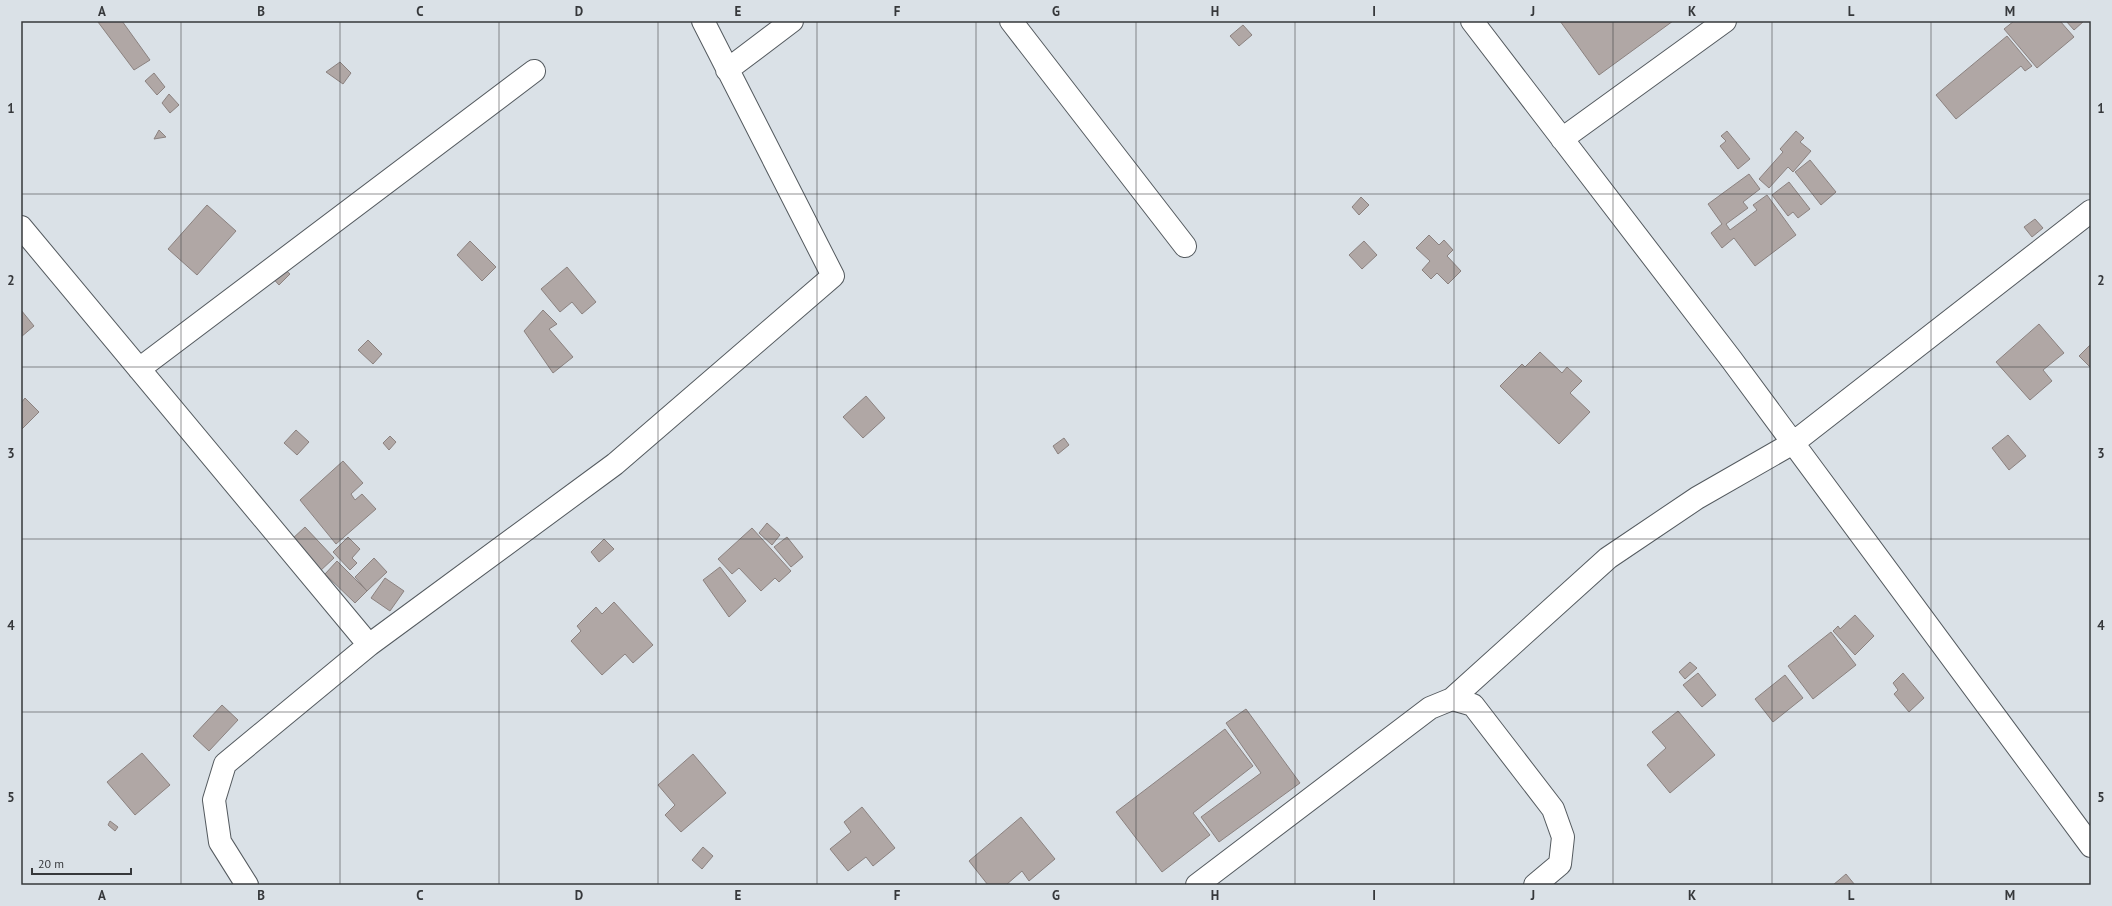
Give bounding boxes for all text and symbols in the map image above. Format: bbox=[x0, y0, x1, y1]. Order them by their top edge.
text: A bbox=[98, 3, 106, 20]
text: B bbox=[257, 3, 265, 20]
text: C bbox=[416, 3, 424, 20]
text: D bbox=[575, 3, 583, 20]
text: E bbox=[735, 3, 742, 20]
text: F bbox=[894, 3, 901, 20]
text: G bbox=[1052, 3, 1060, 20]
text: H bbox=[1211, 3, 1219, 20]
text: I bbox=[1372, 3, 1376, 20]
text: J bbox=[1530, 3, 1535, 20]
text: K bbox=[1688, 3, 1696, 20]
text: L bbox=[1848, 3, 1855, 20]
text: M bbox=[2005, 3, 2015, 20]
text: 1 bbox=[7, 100, 15, 117]
text: 1 bbox=[2097, 100, 2105, 117]
text: 2 bbox=[7, 272, 15, 289]
text: 2 bbox=[2097, 272, 2105, 289]
text: 3 bbox=[7, 445, 15, 462]
text: 3 bbox=[2097, 445, 2105, 462]
text: 4 bbox=[7, 617, 15, 634]
text: 4 bbox=[2097, 617, 2105, 634]
text: 5 bbox=[7, 789, 15, 806]
text: 5 bbox=[2097, 789, 2105, 806]
scale bar bbox=[32, 850, 131, 876]
text: 20 m bbox=[38, 856, 64, 871]
text: A bbox=[98, 887, 106, 904]
text: B bbox=[257, 887, 265, 904]
text: C bbox=[416, 887, 424, 904]
text: D bbox=[575, 887, 583, 904]
text: E bbox=[735, 887, 742, 904]
text: F bbox=[894, 887, 901, 904]
text: G bbox=[1052, 887, 1060, 904]
text: H bbox=[1211, 887, 1219, 904]
text: I bbox=[1372, 887, 1376, 904]
text: J bbox=[1530, 887, 1535, 904]
text: K bbox=[1688, 887, 1696, 904]
text: L bbox=[1848, 887, 1855, 904]
text: M bbox=[2005, 887, 2015, 904]

